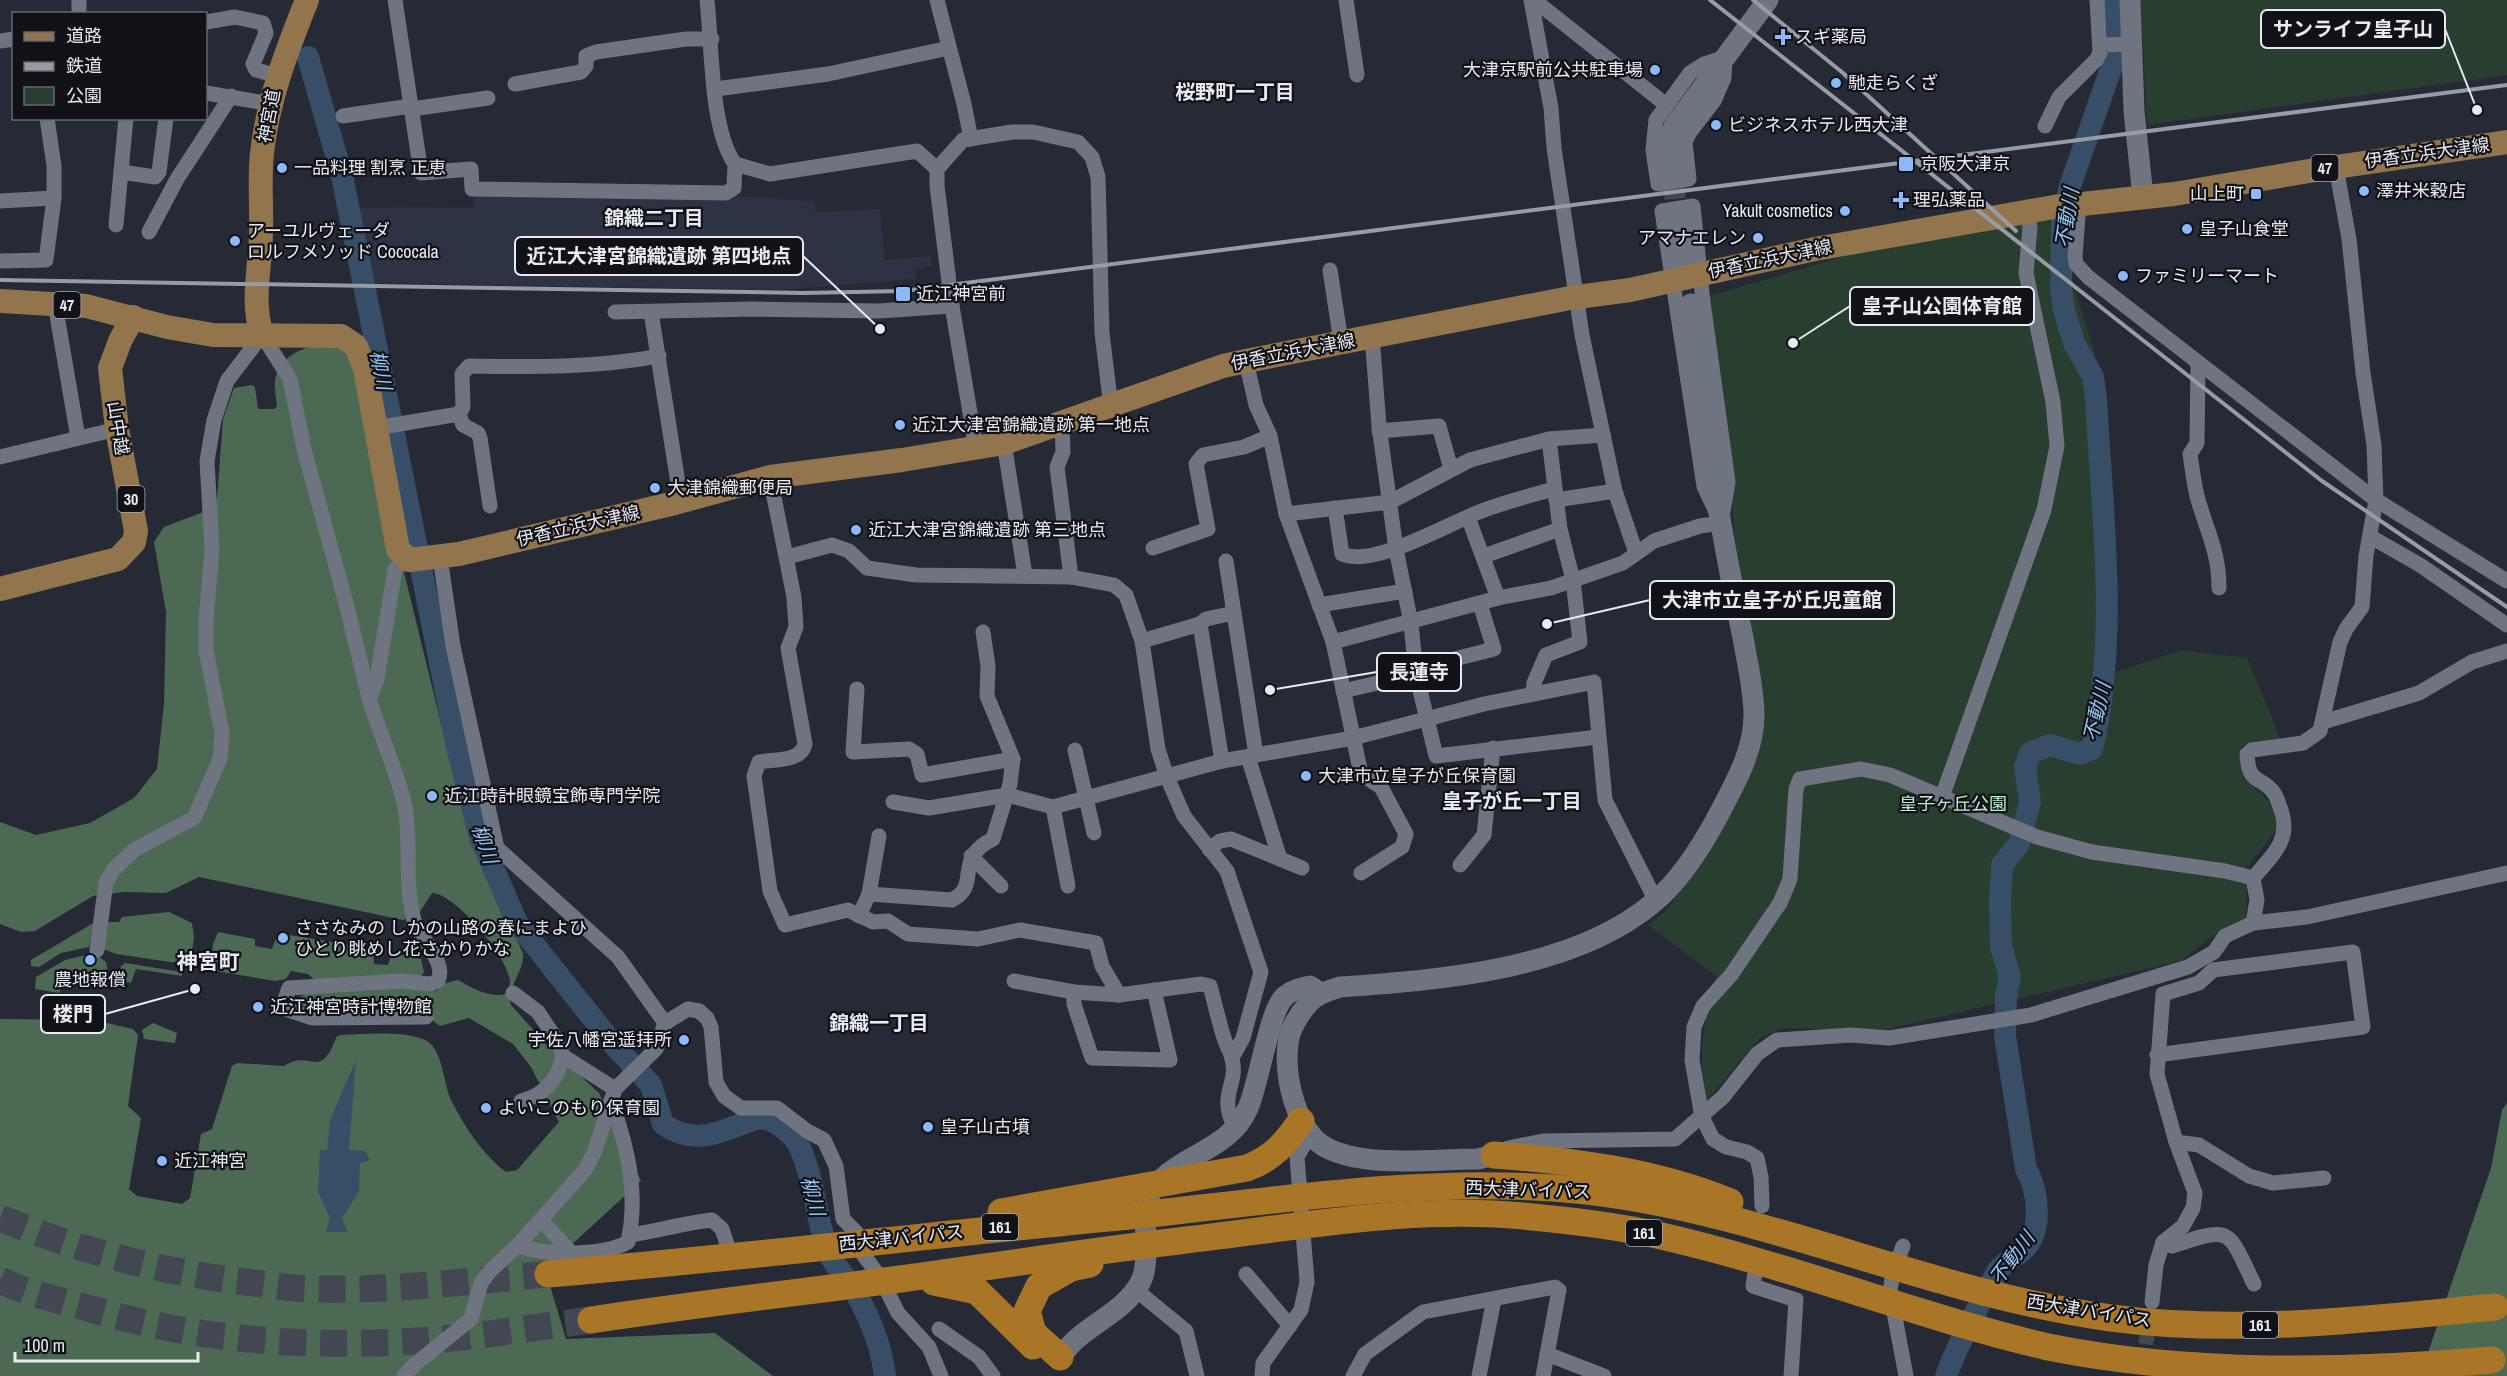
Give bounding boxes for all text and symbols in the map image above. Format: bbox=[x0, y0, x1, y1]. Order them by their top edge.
callout: サンライフ皇子山 bbox=[2261, 10, 2445, 48]
legend bbox=[12, 12, 207, 120]
text: サンライフ皇子山 bbox=[2273, 15, 2433, 42]
text: 道路 bbox=[66, 23, 102, 48]
place label: スギ薬局 bbox=[1795, 24, 1867, 49]
marker: スギ薬局 bbox=[1776, 30, 1790, 44]
text: 鉄道 bbox=[66, 53, 102, 78]
place label: 大津京駅前公共駐車場 bbox=[1463, 57, 1643, 82]
marker: 大津京駅前公共駐車場 bbox=[1648, 63, 1662, 77]
place label: 馳走らくざ bbox=[1848, 70, 1938, 95]
marker: 馳走らくざ bbox=[1829, 76, 1843, 90]
district label: 桜野町一丁目 bbox=[1175, 78, 1295, 105]
text: 公園 bbox=[66, 83, 102, 108]
street label: 神宮道 bbox=[251, 87, 286, 145]
place label: ビジネスホテル西大津 bbox=[1728, 112, 1908, 137]
marker: ビジネスホテル西大津 bbox=[1709, 118, 1723, 132]
street label: 伊香立浜大津線 bbox=[2363, 131, 2491, 174]
place label: 京阪大津京 bbox=[1920, 151, 2010, 176]
place label: 一品料理 割烹 正恵 bbox=[294, 155, 446, 180]
marker: 京阪大津京 bbox=[1897, 155, 1915, 173]
road number: 47 bbox=[2312, 155, 2338, 181]
marker: 一品料理 割烹 正恵 bbox=[275, 161, 289, 175]
place label: 澤井米穀店 bbox=[2376, 178, 2466, 203]
place label: 山上町 bbox=[2190, 181, 2244, 206]
water label: 不動川 bbox=[2048, 184, 2085, 250]
marker: 澤井米穀店 bbox=[2357, 184, 2371, 198]
place label: 理弘薬品 bbox=[1913, 187, 1985, 212]
marker: 山上町 bbox=[2249, 187, 2263, 201]
marker: 理弘薬品 bbox=[1894, 193, 1908, 207]
place label: Yakult cosmetics bbox=[1723, 198, 1833, 223]
district label: 錦織二丁目 bbox=[604, 204, 704, 231]
marker: Yakult cosmetics bbox=[1838, 204, 1852, 218]
place label: 皇子山食堂 bbox=[2199, 216, 2289, 241]
place label: アーユルヴェーダ ロルフメソッド Cococala bbox=[247, 218, 439, 264]
marker: 皇子山食堂 bbox=[2180, 222, 2194, 236]
place label: アマナエレン bbox=[1638, 225, 1746, 250]
marker: アマナエレン bbox=[1751, 231, 1765, 245]
street label: 伊香立浜大津線 bbox=[1706, 233, 1834, 284]
marker: アーユルヴェーダ ロルフメソッド Cococala bbox=[228, 234, 242, 248]
callout: 近江大津宮錦織遺跡 第四地点 bbox=[515, 237, 803, 275]
text: 近江大津宮錦織遺跡 第四地点 bbox=[527, 242, 791, 269]
place label: ファミリーマート bbox=[2135, 263, 2279, 288]
marker: ファミリーマート bbox=[2116, 269, 2130, 283]
place label: 近江神宮前 bbox=[916, 281, 1006, 306]
marker: 近江神宮前 bbox=[894, 285, 912, 303]
callout: 皇子山公園体育館 bbox=[1850, 287, 2034, 325]
road number: 47 bbox=[54, 292, 80, 318]
text: 皇子山公園体育館 bbox=[1862, 292, 2022, 319]
street label: 伊香立浜大津線 bbox=[1229, 327, 1357, 376]
water label: 柳川 bbox=[364, 348, 399, 394]
street label: 山中越 bbox=[102, 399, 135, 457]
place label: 近江大津宮錦織遺跡 第一地点 bbox=[912, 412, 1150, 437]
marker: 近江大津宮錦織遺跡 第一地点 bbox=[893, 418, 907, 432]
place label: 大津錦織郵便局 bbox=[667, 475, 793, 500]
marker: 大津錦織郵便局 bbox=[648, 481, 662, 495]
road number: 30 bbox=[118, 486, 144, 512]
street label: 伊香立浜大津線 bbox=[514, 499, 642, 552]
place label: 近江大津宮錦織遺跡 第三地点 bbox=[868, 517, 1106, 542]
marker: 近江大津宮錦織遺跡 第三地点 bbox=[849, 523, 863, 537]
callout: 大津市立皇子が丘児童館 bbox=[1650, 581, 1894, 619]
text: 大津市立皇子が丘児童館 bbox=[1662, 586, 1882, 613]
callout: 長蓮寺 bbox=[1377, 653, 1461, 691]
text: 長蓮寺 bbox=[1389, 658, 1449, 685]
water label: 不動川 bbox=[2077, 678, 2117, 744]
place label: 大津市立皇子が丘保育園 bbox=[1318, 763, 1516, 788]
marker: 大津市立皇子が丘保育園 bbox=[1299, 769, 1313, 783]
place label: 近江時計眼鏡宝飾専門学院 bbox=[444, 783, 660, 808]
district label: 皇子が丘一丁目 bbox=[1442, 787, 1582, 814]
marker: 近江時計眼鏡宝飾専門学院 bbox=[425, 789, 439, 803]
park label: 皇子ヶ丘公園 bbox=[1899, 791, 2007, 816]
water label: 柳川 bbox=[466, 821, 505, 869]
place label: ささなみの しかの山路の春にまよひ ひとり眺めし花さかりかな bbox=[295, 915, 587, 961]
marker: ささなみの しかの山路の春にまよひ ひとり眺めし花さかりかな bbox=[276, 931, 290, 945]
district label: 神宮町 bbox=[177, 947, 240, 976]
marker: 農地報償 bbox=[83, 953, 97, 967]
place label: 農地報償 bbox=[54, 967, 126, 992]
place label: 近江神宮時計博物館 bbox=[270, 994, 432, 1019]
callout: 楼門 bbox=[41, 995, 105, 1033]
text: 楼門 bbox=[53, 1000, 93, 1027]
marker: 近江神宮時計博物館 bbox=[251, 1000, 265, 1014]
district label: 錦織一丁目 bbox=[829, 1009, 929, 1036]
place label: 宇佐八幡宮遥拝所 bbox=[528, 1027, 672, 1052]
marker: 宇佐八幡宮遥拝所 bbox=[677, 1033, 691, 1047]
place label: よいこのもり保育園 bbox=[498, 1095, 660, 1120]
marker: よいこのもり保育園 bbox=[479, 1101, 493, 1115]
place label: 皇子山古墳 bbox=[940, 1114, 1030, 1139]
marker: 皇子山古墳 bbox=[921, 1120, 935, 1134]
place label: 近江神宮 bbox=[174, 1148, 246, 1173]
marker: 近江神宮 bbox=[155, 1154, 169, 1168]
water label: 柳川 bbox=[795, 1173, 832, 1221]
street label: 西大津バイパス bbox=[1465, 1175, 1591, 1204]
road number: 161 bbox=[982, 1214, 1018, 1240]
street label: 西大津バイパス bbox=[837, 1219, 965, 1257]
road number: 161 bbox=[1626, 1220, 1662, 1246]
water label: 不動川 bbox=[1983, 1224, 2042, 1290]
street label: 西大津バイパス bbox=[2025, 1288, 2153, 1333]
road number: 161 bbox=[2242, 1312, 2278, 1338]
scale bar bbox=[15, 1325, 198, 1363]
text: 100 m bbox=[24, 1333, 65, 1358]

